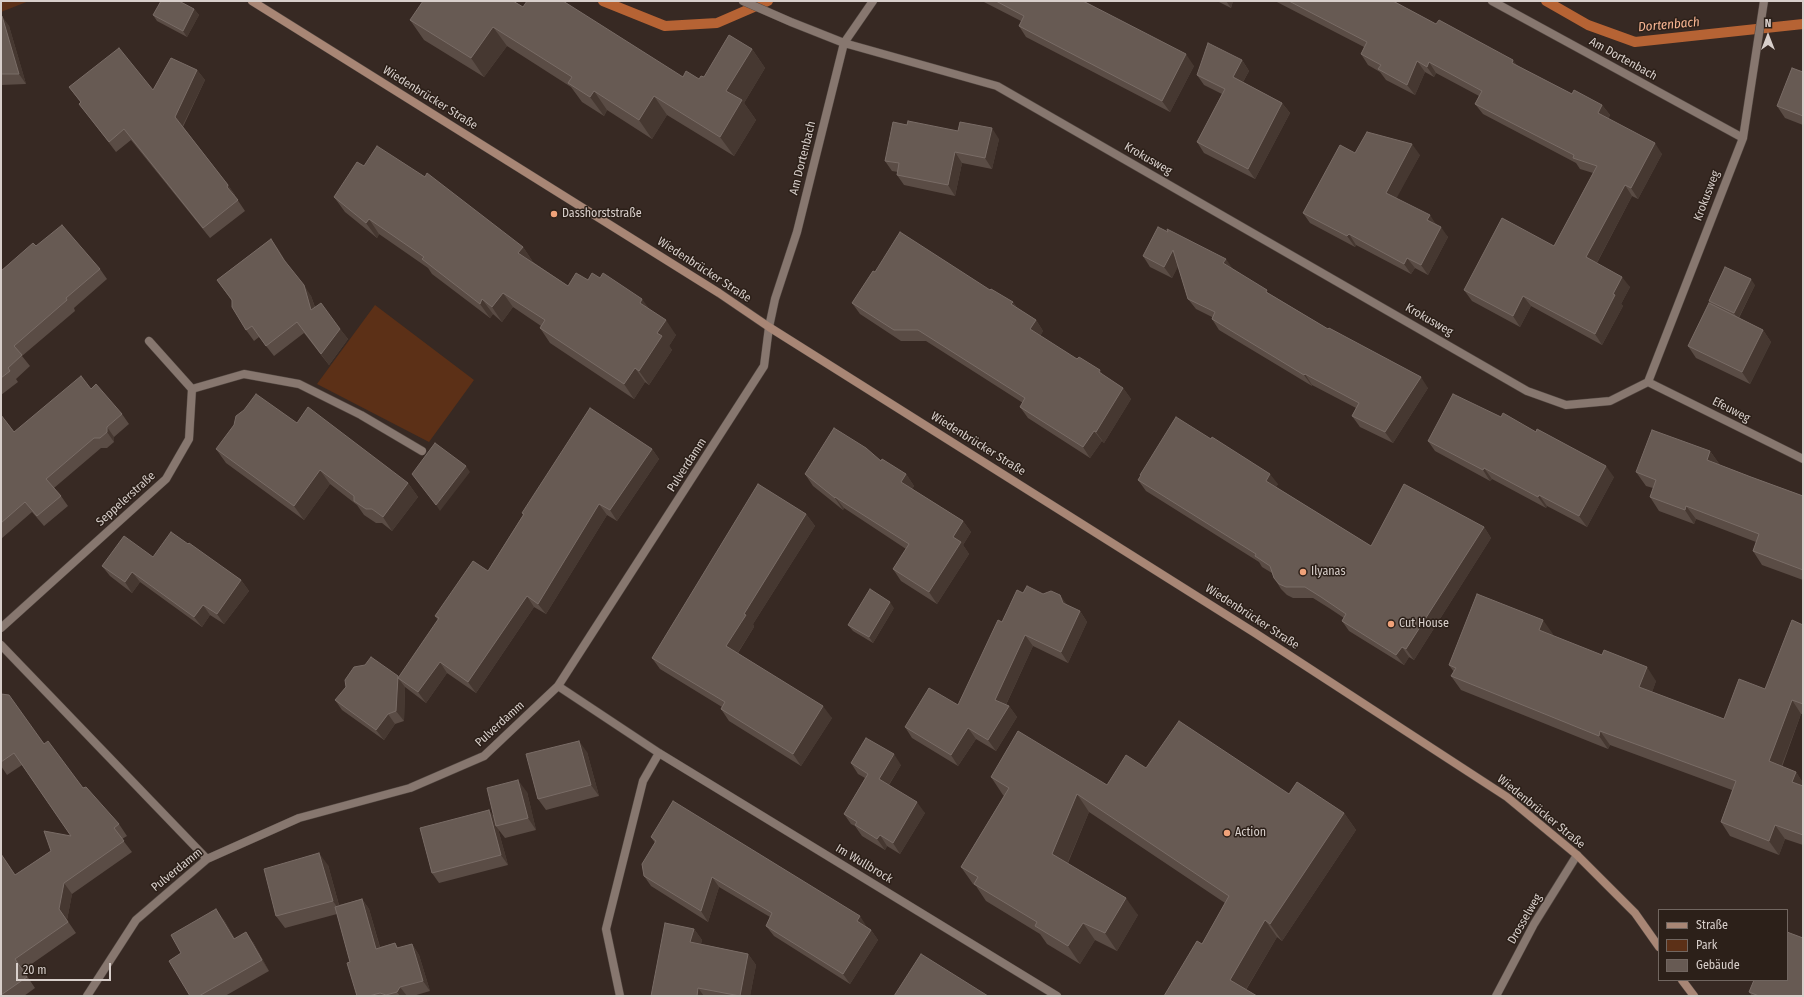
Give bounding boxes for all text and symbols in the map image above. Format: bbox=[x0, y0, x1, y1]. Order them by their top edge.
water label: Dortenbach bbox=[1638, 15, 1700, 35]
north arrow bbox=[1748, 16, 1788, 56]
text: N bbox=[1765, 17, 1771, 30]
street label: Am Dortenbach bbox=[1587, 34, 1659, 84]
street label: Wiedenbrücker Straße bbox=[380, 63, 480, 133]
street label: Am Dortenbach bbox=[787, 120, 819, 196]
street label: Krokusweg bbox=[1122, 140, 1174, 178]
street label: Krokusweg bbox=[1691, 169, 1723, 223]
place label: Dasshorststraße bbox=[562, 207, 642, 221]
marker: Dasshorststraße bbox=[549, 209, 559, 219]
street label: Wiedenbrücker Straße bbox=[654, 234, 754, 306]
street label: Krokusweg bbox=[1403, 301, 1455, 339]
street label: Efeuweg bbox=[1710, 394, 1752, 426]
street label: Wiedenbrücker Straße bbox=[928, 409, 1028, 479]
street label: Pulverdamm bbox=[664, 435, 710, 495]
street label: Seppelerstraße bbox=[93, 469, 159, 529]
place label: Ilyanas bbox=[1311, 565, 1345, 579]
marker: Ilyanas bbox=[1298, 567, 1308, 577]
street label: Wiedenbrücker Straße bbox=[1202, 581, 1302, 653]
place label: Cut House bbox=[1399, 617, 1449, 631]
marker: Cut House bbox=[1386, 619, 1396, 629]
street label: Pulverdamm bbox=[472, 698, 528, 750]
street label: Wiedenbrücker Straße bbox=[1494, 772, 1588, 852]
place label: Action bbox=[1235, 826, 1266, 840]
marker: Action bbox=[1222, 828, 1232, 838]
street label: Im Wullbrock bbox=[833, 841, 895, 887]
street label: Pulverdamm bbox=[149, 845, 205, 895]
street label: Drosselweg bbox=[1505, 891, 1545, 947]
legend bbox=[1658, 909, 1788, 981]
text: Straße bbox=[1696, 918, 1728, 932]
text: Park bbox=[1696, 938, 1717, 952]
scale bar bbox=[18, 955, 113, 981]
text: Gebäude bbox=[1696, 958, 1740, 972]
text: 20 m bbox=[23, 963, 47, 977]

